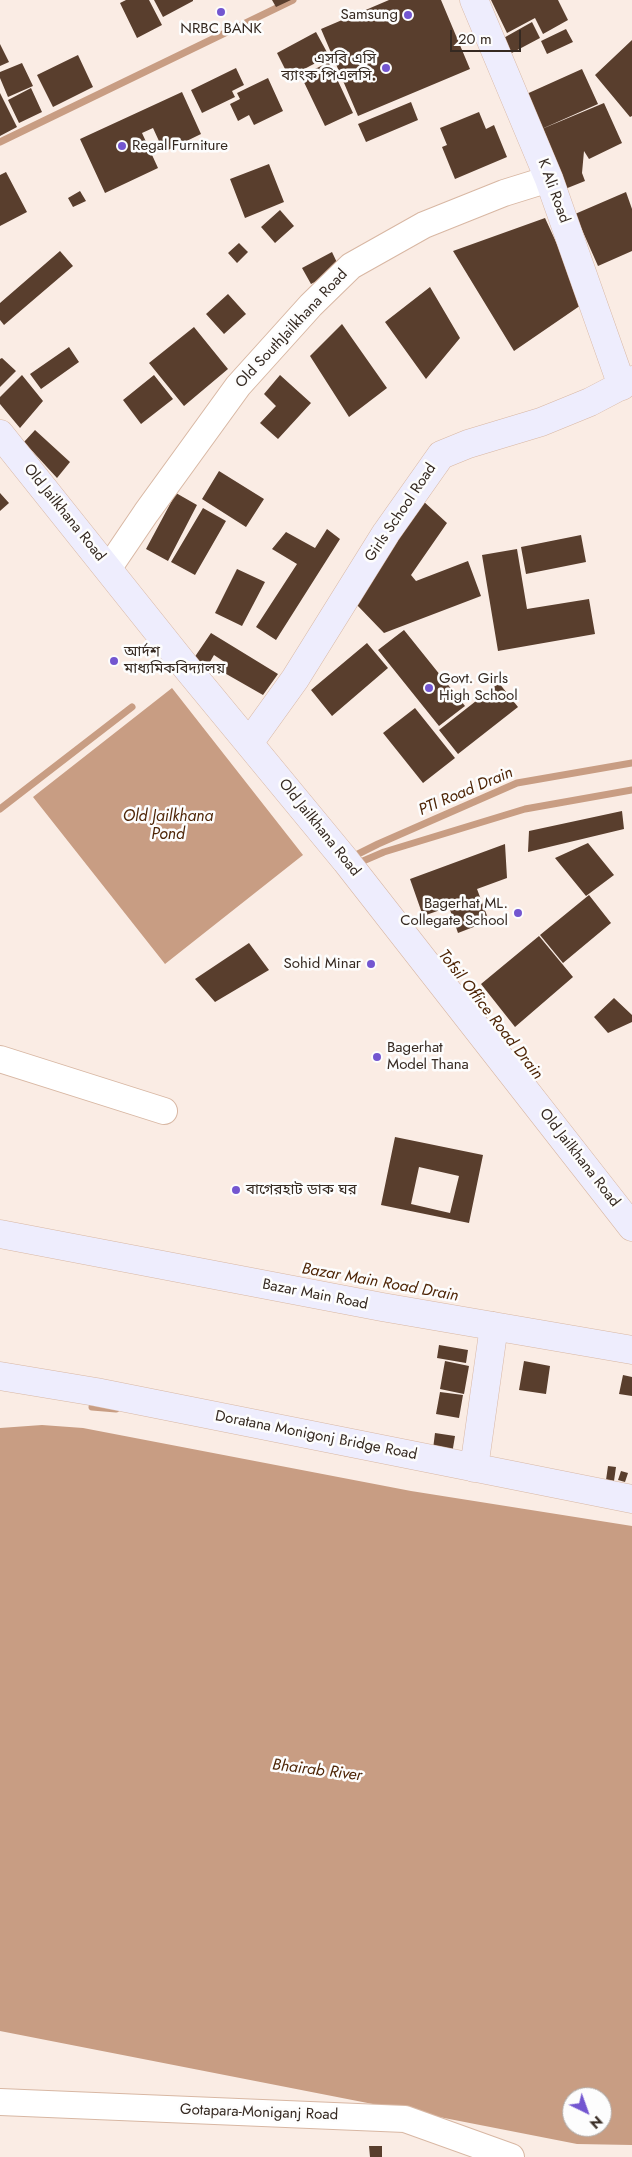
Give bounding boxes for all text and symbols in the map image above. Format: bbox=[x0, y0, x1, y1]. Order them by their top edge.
marker: NRBC BANK bbox=[215, 6, 227, 18]
place label: Samsung bbox=[341, 6, 398, 24]
marker: Samsung bbox=[402, 9, 414, 21]
place label: NRBC BANK bbox=[180, 20, 262, 38]
scale bar bbox=[452, 20, 523, 52]
text: 20 m bbox=[458, 28, 492, 50]
place label: এসবি এসি ব্যাংক পিএলসি. bbox=[281, 50, 376, 85]
marker: এসবি এসি ব্যাংক পিএলসি. bbox=[380, 62, 392, 74]
place label: Regal Furniture bbox=[132, 137, 228, 155]
marker: Regal Furniture bbox=[116, 140, 128, 152]
street label: K Ali Road bbox=[533, 156, 573, 226]
street label: Old SouthJailkhana Road bbox=[232, 266, 352, 392]
street label: Girls School Road bbox=[361, 460, 441, 566]
street label: Old Jailkhana Road bbox=[19, 461, 109, 565]
place label: আর্দশ মাধ্যমিকবিদ্যালয় bbox=[124, 643, 225, 678]
marker: আর্দশ মাধ্যমিকবিদ্যালয় bbox=[108, 655, 120, 667]
place label: Govt. Girls High School bbox=[439, 670, 518, 705]
marker: Govt. Girls High School bbox=[423, 682, 435, 694]
water label: PTI Road Drain bbox=[416, 764, 516, 820]
street label: Old Jailkhana Road bbox=[274, 776, 364, 880]
water label: Old Jailkhana Pond bbox=[123, 807, 213, 845]
place label: Bagerhat ML. Collegate School bbox=[400, 895, 508, 930]
marker: Bagerhat ML. Collegate School bbox=[512, 907, 524, 919]
water label: Tofsil Office Road Drain bbox=[433, 946, 547, 1084]
place label: Sohid Minar bbox=[283, 955, 361, 973]
marker: Sohid Minar bbox=[365, 958, 377, 970]
place label: Bagerhat Model Thana bbox=[387, 1039, 469, 1074]
marker: Bagerhat Model Thana bbox=[371, 1051, 383, 1063]
street label: Old Jailkhana Road bbox=[535, 1105, 623, 1211]
place label: বাগেরহাট ডাক ঘর bbox=[246, 1181, 357, 1199]
marker: বাগেরহাট ডাক ঘর bbox=[230, 1184, 242, 1196]
water label: Bazar Main Road Drain bbox=[300, 1260, 460, 1306]
street label: Bazar Main Road bbox=[261, 1276, 369, 1314]
street label: Doratana Monigonj Bridge Road bbox=[214, 1408, 418, 1464]
water label: Bhairab River bbox=[271, 1756, 363, 1786]
north arrow bbox=[562, 2087, 612, 2137]
street label: Gotapara-Moniganj Road bbox=[180, 2101, 338, 2125]
text: N bbox=[586, 2111, 607, 2134]

